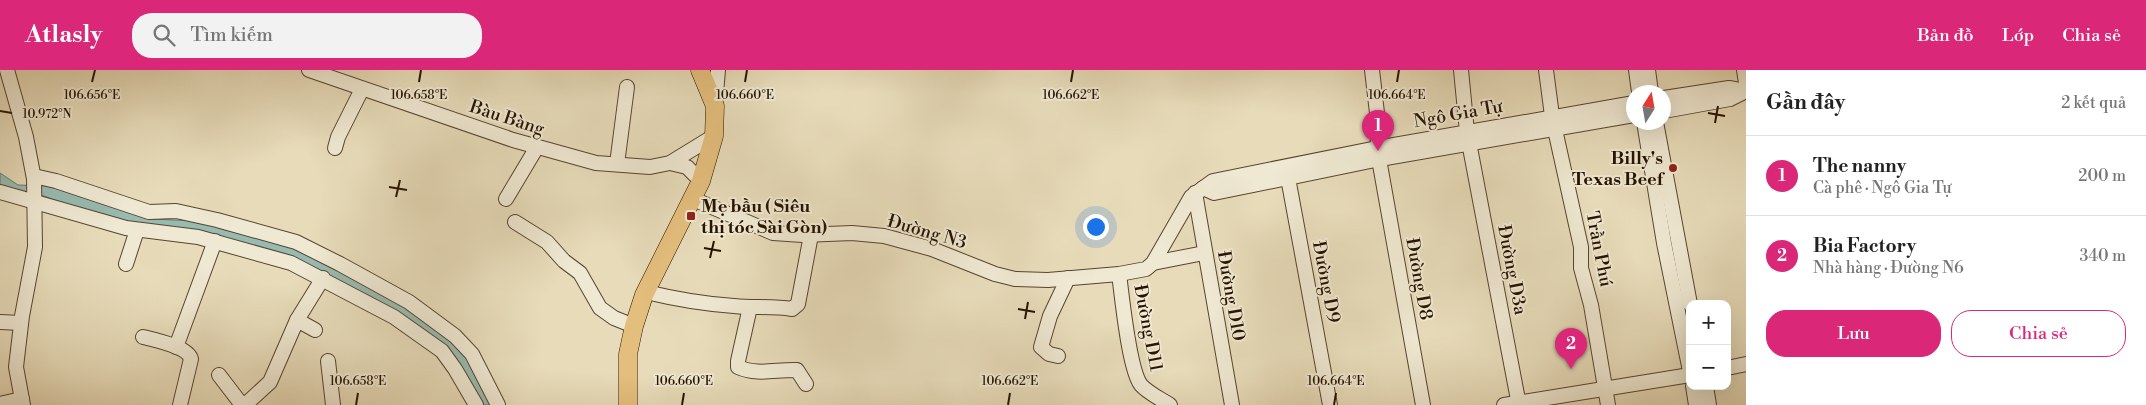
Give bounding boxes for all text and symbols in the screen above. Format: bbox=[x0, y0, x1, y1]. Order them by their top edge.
search box bbox=[132, 13, 482, 58]
text: Atlasly bbox=[25, 20, 102, 50]
icon: search bbox=[150, 21, 178, 49]
text: Tìm kiếm bbox=[190, 23, 273, 47]
text: Bản đồ bbox=[1917, 24, 1974, 47]
text: Lớp bbox=[2002, 24, 2034, 47]
text: Chia sẻ bbox=[2062, 24, 2121, 47]
north arrow bbox=[1626, 85, 1671, 130]
text: 106.656°E bbox=[64, 88, 120, 103]
text: 106.658°E bbox=[391, 88, 447, 103]
text: 106.660°E bbox=[716, 88, 774, 103]
text: 106.662°E bbox=[1043, 88, 1099, 103]
text: 106.664°E bbox=[1368, 88, 1426, 103]
text: Gần đây bbox=[1766, 90, 1845, 116]
text: 2 kết quả bbox=[2061, 93, 2126, 113]
street label: Bàu Bàng bbox=[466, 95, 548, 141]
street label: Ngô Gia Tự bbox=[1412, 95, 1505, 133]
text: 10.972°N bbox=[23, 107, 71, 122]
pin: 1 bbox=[1362, 110, 1394, 151]
place label: Billy's Texas Beef bbox=[1572, 147, 1666, 191]
text: The nanny bbox=[1813, 154, 1906, 178]
marker: Billy's Texas Beef bbox=[1667, 162, 1679, 174]
text: 1 bbox=[1778, 166, 1786, 186]
text: 200 m bbox=[2078, 166, 2126, 186]
text: Cà phê · Ngô Gia Tự bbox=[1813, 178, 1952, 198]
place label: Mẹ bầu ( Siêu thị tóc Sài Gòn) bbox=[701, 195, 827, 239]
street label: Trần Phú bbox=[1580, 209, 1618, 289]
marker: Mẹ bầu ( Siêu thị tóc Sài Gòn) bbox=[685, 210, 697, 222]
street label: Đường N3 bbox=[885, 210, 969, 254]
your location bbox=[1083, 214, 1109, 240]
street label: Đường D3a bbox=[1492, 223, 1532, 318]
text: Bia Factory bbox=[1813, 234, 1916, 258]
street label: Đường D8 bbox=[1400, 236, 1438, 322]
street label: Đường D9 bbox=[1307, 239, 1345, 325]
text: 2 bbox=[1777, 246, 1787, 266]
text: 340 m bbox=[2079, 246, 2126, 266]
street label: Đường D10 bbox=[1212, 249, 1250, 343]
text: Nhà hàng · Đường N6 bbox=[1813, 258, 1964, 278]
street label: Đường D11 bbox=[1128, 283, 1168, 374]
map controls bbox=[1686, 300, 1731, 390]
button: + bbox=[1686, 300, 1731, 345]
button: Lưu bbox=[1766, 310, 1941, 357]
button: Chia sẻ bbox=[1951, 310, 2126, 357]
pin: 2 bbox=[1555, 328, 1587, 369]
button: − bbox=[1686, 345, 1731, 390]
text: 106.658°E bbox=[330, 374, 386, 389]
text: 106.660°E bbox=[655, 374, 713, 389]
text: 106.662°E bbox=[982, 374, 1038, 389]
text: 106.664°E bbox=[1307, 374, 1365, 389]

